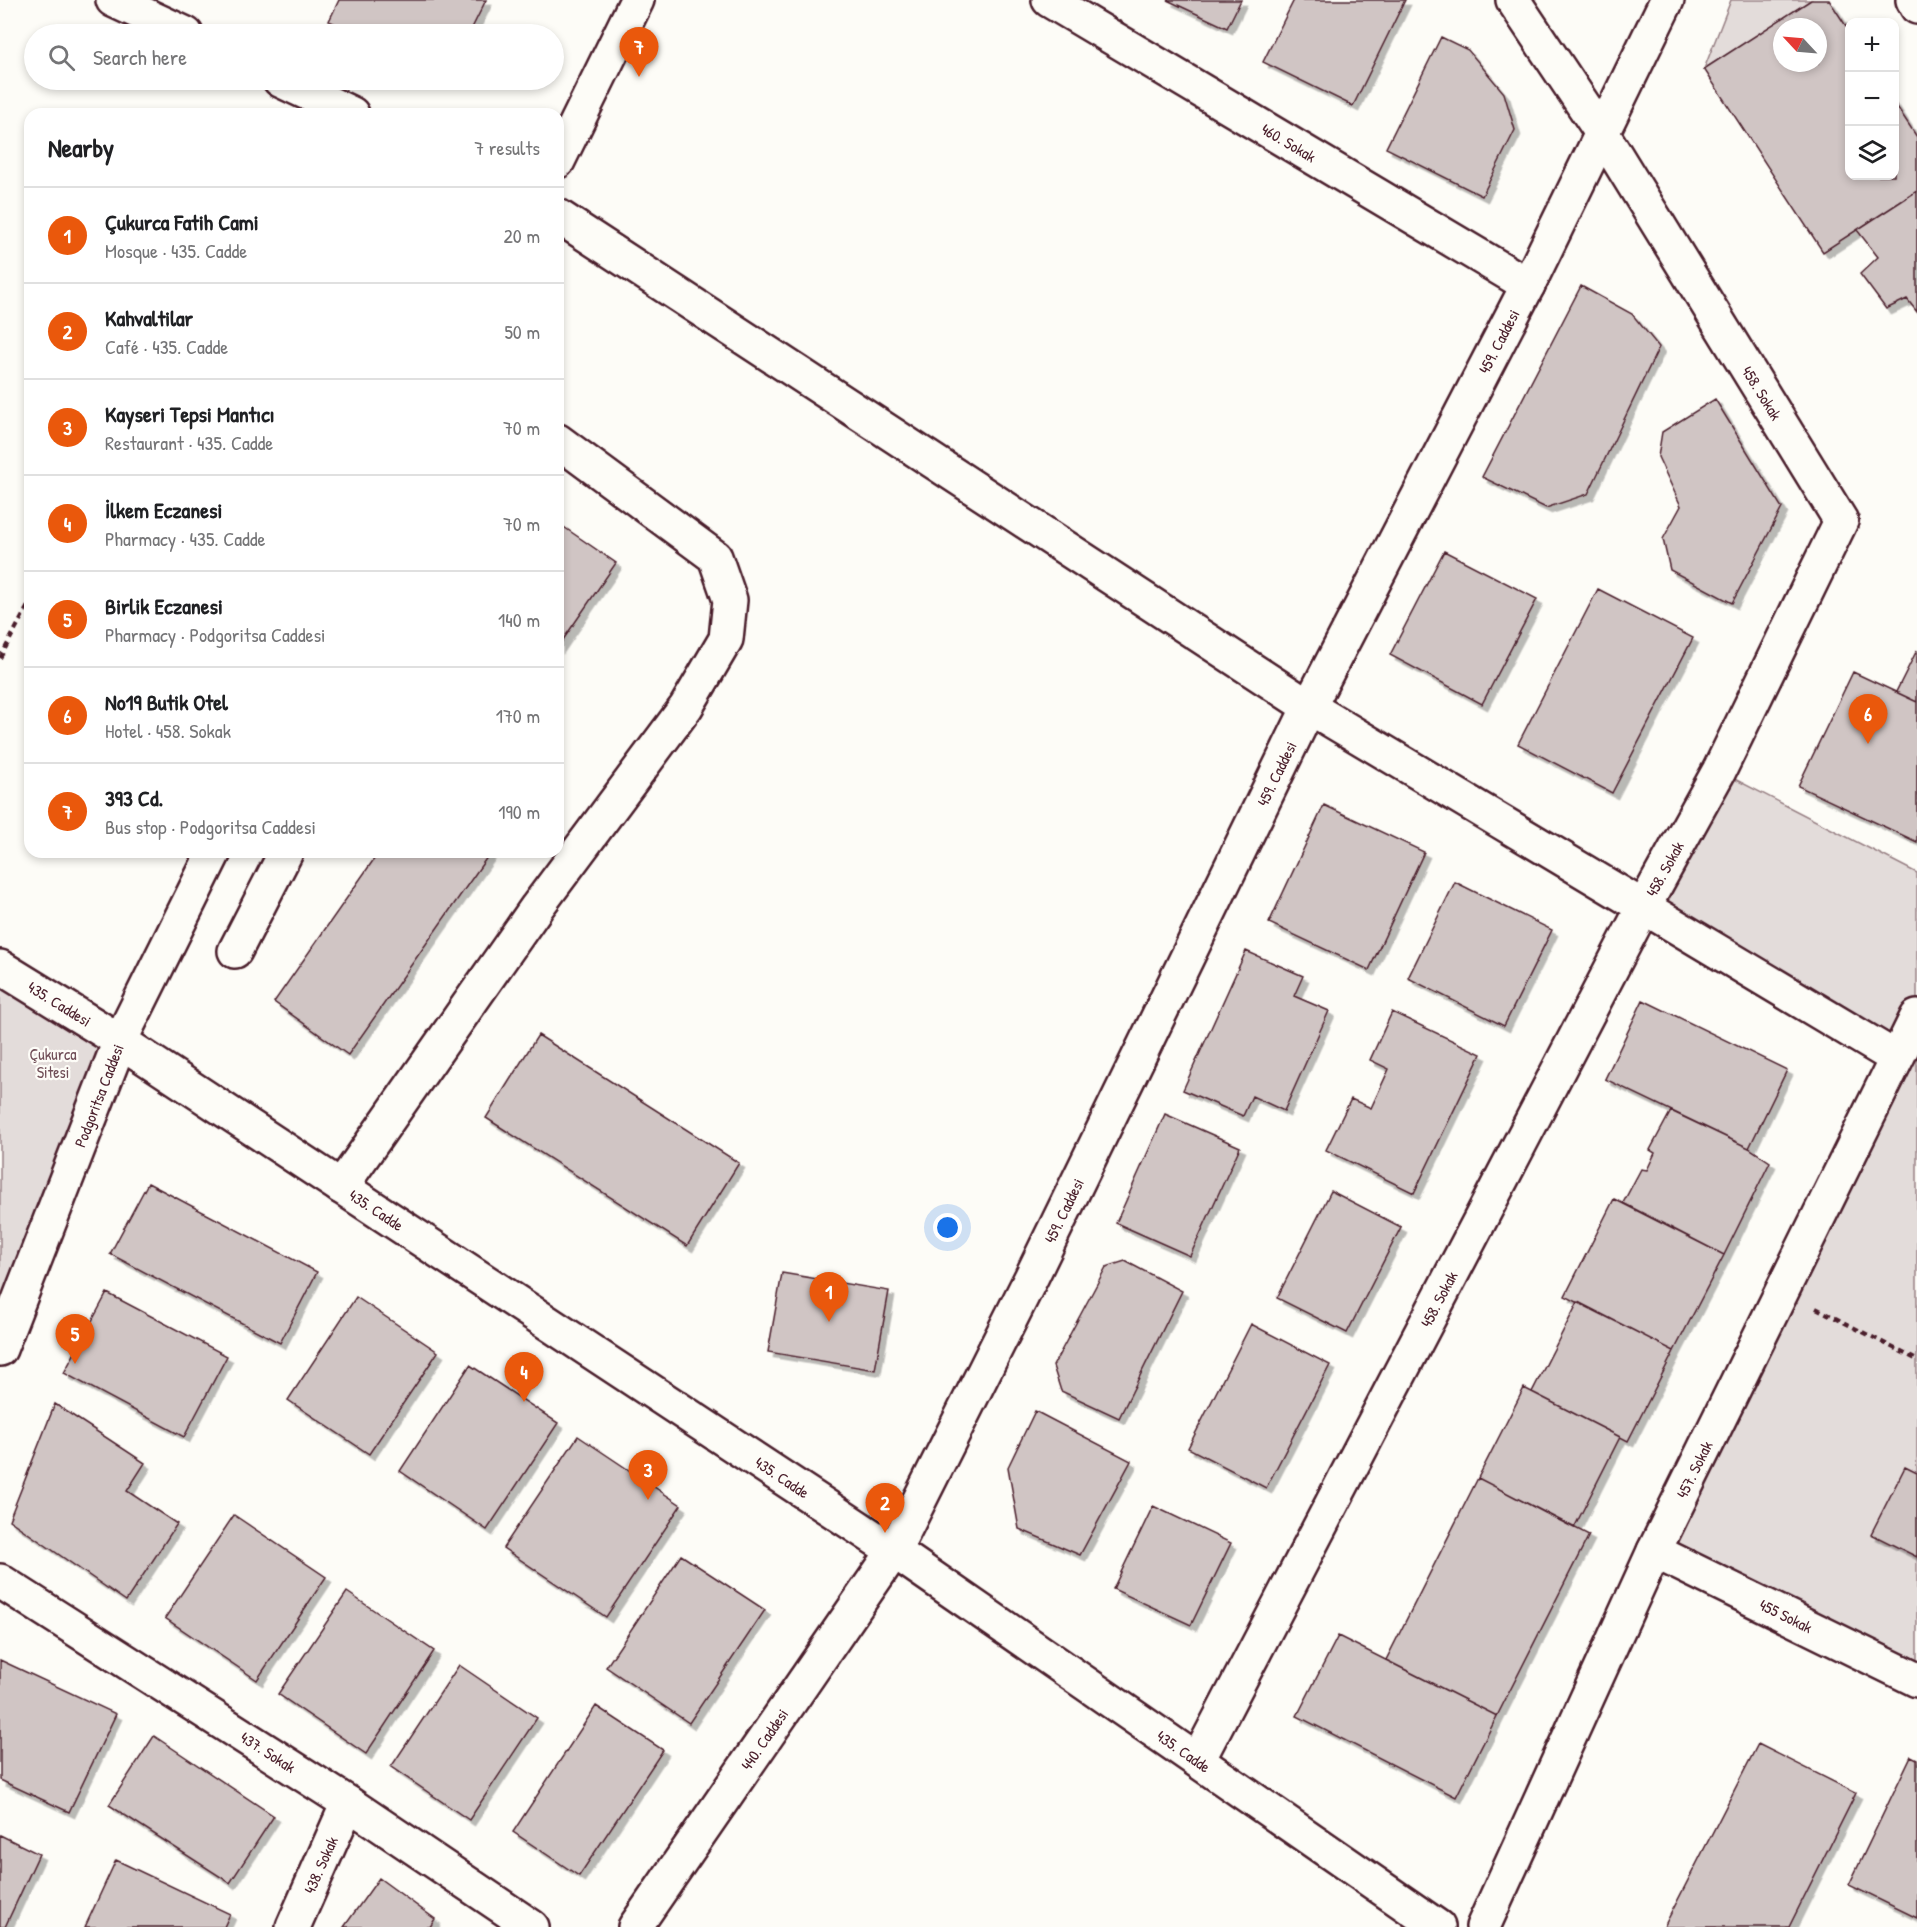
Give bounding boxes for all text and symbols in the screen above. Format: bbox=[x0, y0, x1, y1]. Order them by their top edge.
north arrow bbox=[1773, 18, 1827, 72]
map controls bbox=[1845, 18, 1899, 180]
button: + bbox=[1845, 18, 1899, 72]
search box bbox=[24, 24, 564, 90]
pin: 7 bbox=[620, 28, 658, 77]
icon: search bbox=[45, 41, 78, 74]
text: Search here bbox=[93, 42, 187, 72]
button: − bbox=[1845, 72, 1899, 126]
street label: 460. Sokak bbox=[1257, 118, 1321, 168]
button: layers bbox=[1845, 126, 1899, 180]
text: Nearby bbox=[48, 130, 114, 165]
text: 7 results bbox=[474, 134, 540, 161]
text: Çukurca Fatih Cami bbox=[105, 207, 259, 237]
text: 1 bbox=[64, 222, 71, 249]
text: 20 m bbox=[503, 222, 540, 249]
text: Mosque · 435. Cadde bbox=[105, 237, 247, 264]
text: Kahvaltilar bbox=[105, 303, 193, 333]
street label: 459. Caddesi bbox=[1473, 305, 1525, 377]
text: 2 bbox=[63, 318, 72, 345]
text: 50 m bbox=[504, 318, 540, 345]
text: Café · 435. Cadde bbox=[105, 333, 228, 360]
street label: 458. Sokak bbox=[1737, 362, 1787, 425]
text: Kayseri Tepsi Mantıcı bbox=[105, 399, 275, 429]
text: 3 bbox=[63, 414, 72, 441]
text: 70 m bbox=[503, 414, 540, 441]
text: Restaurant · 435. Cadde bbox=[105, 429, 273, 456]
text: İlkem Eczanesi bbox=[105, 495, 222, 525]
text: 4 bbox=[64, 510, 71, 537]
text: 70 m bbox=[503, 510, 540, 537]
text: Pharmacy · 435. Cadde bbox=[105, 525, 266, 552]
text: Birlik Eczanesi bbox=[105, 591, 223, 621]
text: 5 bbox=[63, 606, 72, 633]
text: 140 m bbox=[498, 606, 540, 633]
text: Pharmacy · Podgoritsa Caddesi bbox=[105, 621, 326, 648]
text: No19 Butik Otel bbox=[105, 687, 228, 717]
pin: 6 bbox=[1848, 694, 1888, 744]
text: 6 bbox=[64, 702, 71, 729]
text: 170 m bbox=[496, 702, 540, 729]
text: Hotel · 458. Sokak bbox=[105, 717, 231, 744]
street label: 459. Caddesi bbox=[1251, 738, 1302, 810]
text: 393 Cd. bbox=[105, 783, 163, 813]
text: 7 bbox=[63, 798, 72, 825]
text: 190 m bbox=[498, 798, 540, 825]
text: Bus stop · Podgoritsa Caddesi bbox=[105, 813, 316, 840]
street label: 458. Sokak bbox=[1640, 837, 1689, 901]
street label: 435. Caddesi bbox=[24, 976, 95, 1032]
street label: Podgoritsa Caddesi bbox=[69, 1041, 129, 1150]
park label: Çukurca Sitesi bbox=[30, 1043, 76, 1083]
street label: 459. Caddesi bbox=[1039, 1175, 1089, 1247]
street label: 435. Cadde bbox=[345, 1184, 408, 1236]
your location bbox=[933, 1213, 962, 1242]
street label: 458. Sokak bbox=[1415, 1267, 1463, 1331]
pin: 1 bbox=[810, 1272, 848, 1322]
pin: 5 bbox=[56, 1314, 94, 1364]
pin: 4 bbox=[504, 1352, 544, 1402]
street label: 457. Sokak bbox=[1671, 1437, 1718, 1502]
pin: 3 bbox=[628, 1450, 668, 1500]
street label: 435. Cadde bbox=[751, 1451, 814, 1504]
pin: 2 bbox=[866, 1484, 904, 1533]
street label: 455 Sokak bbox=[1756, 1593, 1817, 1638]
street label: 440. Caddesi bbox=[735, 1704, 793, 1774]
street label: 435. Cadde bbox=[1152, 1725, 1216, 1778]
street label: 437. Sokak bbox=[236, 1726, 300, 1778]
street label: 438. Sokak bbox=[298, 1832, 343, 1897]

